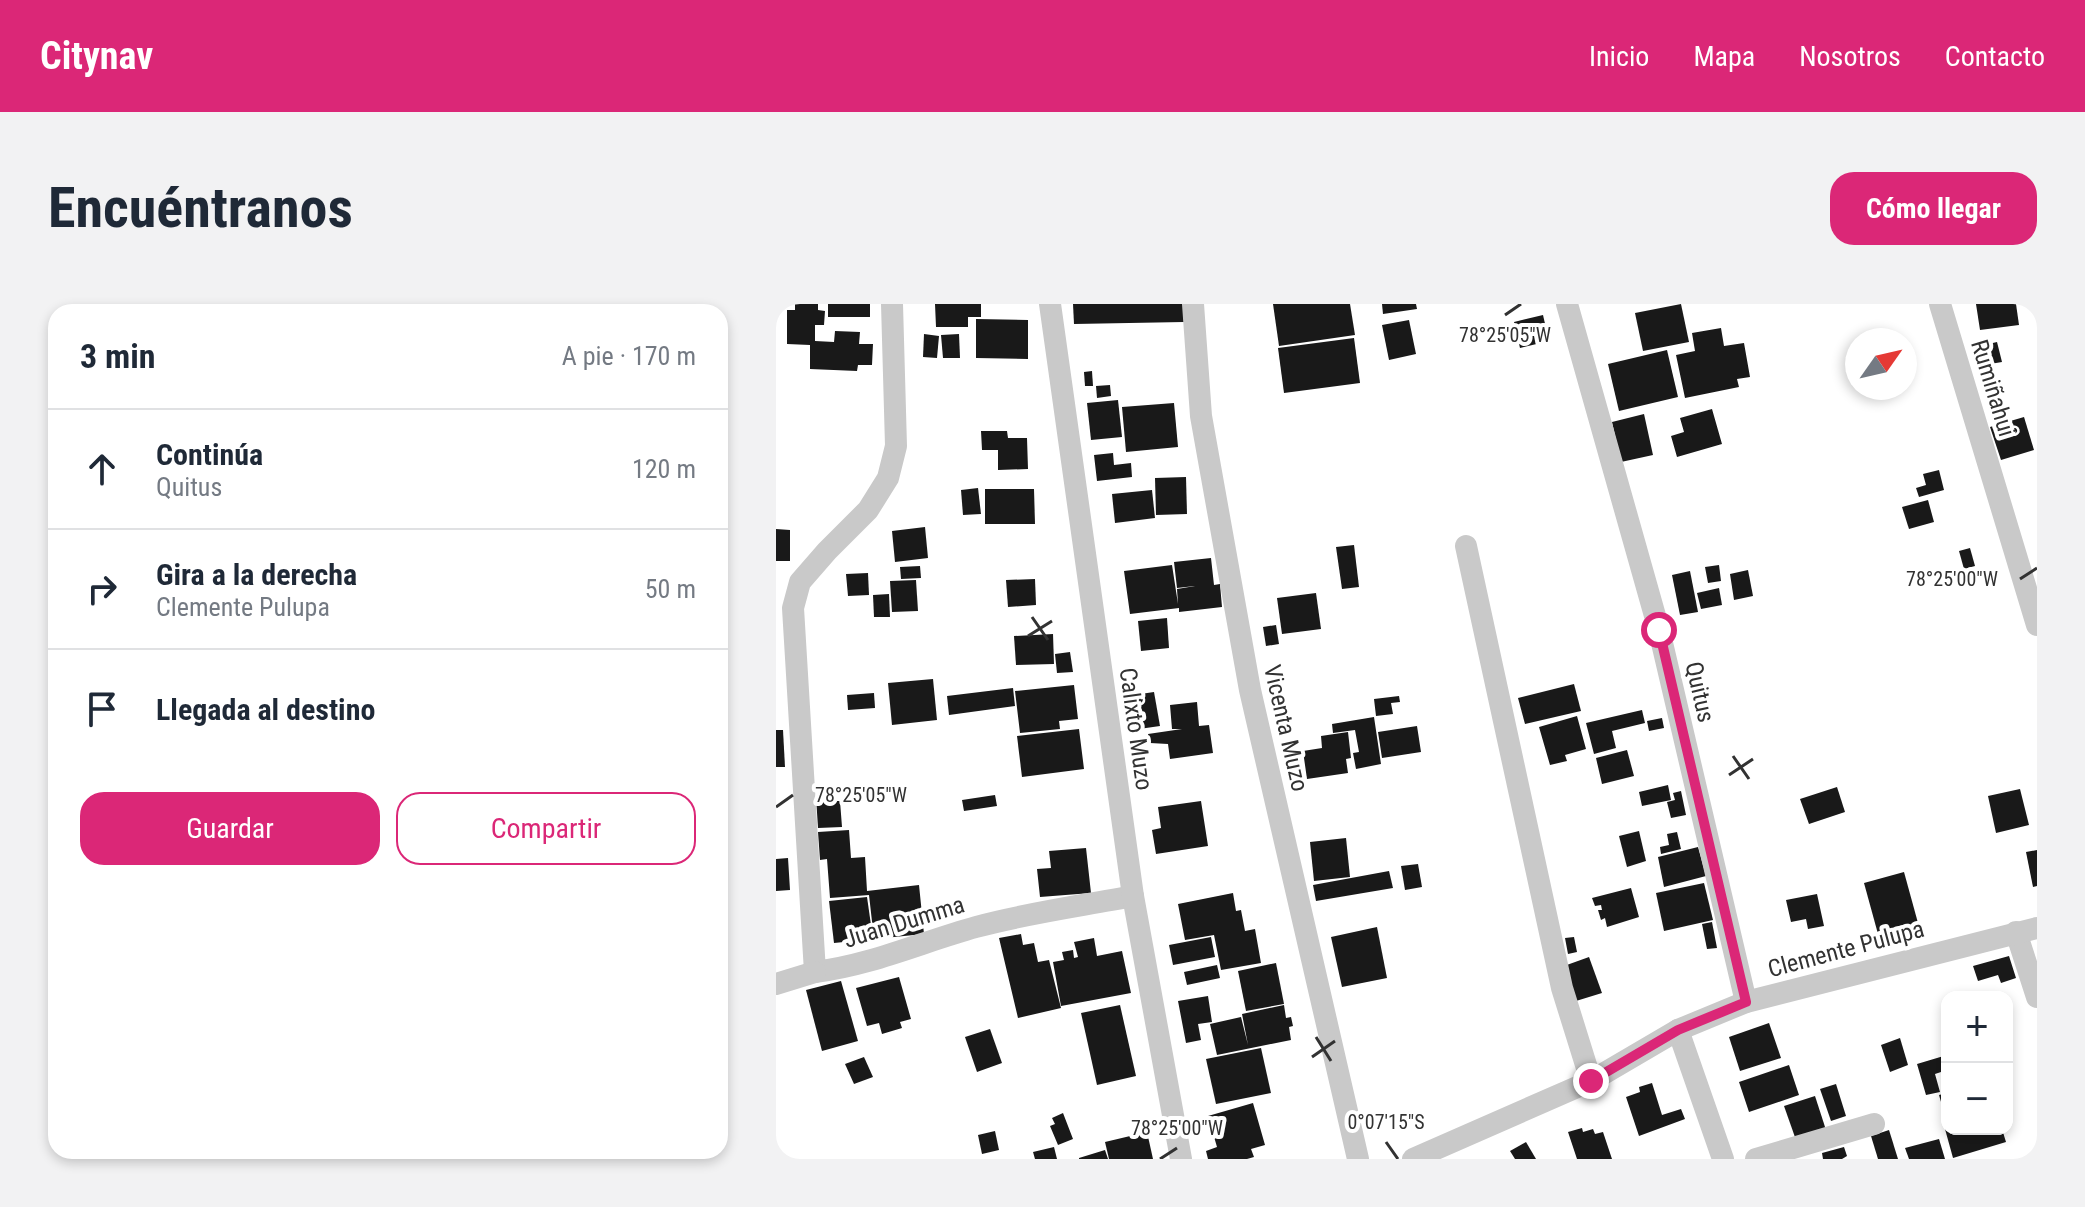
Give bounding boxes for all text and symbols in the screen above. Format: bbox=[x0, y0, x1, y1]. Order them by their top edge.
text: Citynav bbox=[40, 34, 153, 78]
text: Inicio bbox=[1589, 40, 1649, 73]
text: Mapa bbox=[1693, 40, 1755, 73]
text: Nosotros bbox=[1799, 40, 1901, 73]
text: Contacto bbox=[1945, 40, 2045, 73]
button: Cómo llegar bbox=[1830, 172, 2037, 245]
text: Encuéntranos bbox=[48, 175, 353, 241]
text: 78°25'05"W bbox=[1459, 323, 1551, 347]
north arrow bbox=[1845, 328, 1917, 400]
text: 3 min bbox=[80, 336, 156, 376]
street label: Rumiñahui bbox=[1965, 336, 2021, 440]
text: A pie · 170 m bbox=[562, 341, 696, 371]
text: Continúa bbox=[156, 437, 263, 472]
icon: ahead bbox=[80, 447, 124, 491]
text: 120 m bbox=[632, 454, 696, 484]
text: Quitus bbox=[156, 472, 222, 502]
text: Gira a la derecha bbox=[156, 557, 357, 592]
icon: right bbox=[80, 567, 124, 611]
text: 78°25'00"W bbox=[1906, 567, 1998, 591]
text: 50 m bbox=[645, 574, 696, 604]
text: Clemente Pulupa bbox=[156, 592, 330, 622]
route start bbox=[1641, 612, 1677, 648]
street label: Quitus bbox=[1679, 659, 1721, 725]
street label: Vicenta Muzo bbox=[1258, 662, 1314, 794]
street label: Calixto Muzo bbox=[1114, 666, 1158, 792]
icon: arrive bbox=[80, 687, 124, 731]
text: Llegada al destino bbox=[156, 692, 375, 727]
text: 78°25'05"W bbox=[815, 783, 907, 807]
button: Guardar bbox=[80, 792, 380, 865]
button: Compartir bbox=[396, 792, 696, 865]
street label: Juan Dumma bbox=[840, 890, 968, 954]
street label: Clemente Pulupa bbox=[1765, 915, 1927, 983]
map controls bbox=[1941, 991, 2013, 1135]
button: + bbox=[1941, 991, 2013, 1063]
route end bbox=[1573, 1063, 1609, 1099]
button: − bbox=[1941, 1063, 2013, 1135]
text: 0°07'15"S bbox=[1347, 1110, 1425, 1134]
text: 78°25'00"W bbox=[1131, 1116, 1223, 1140]

